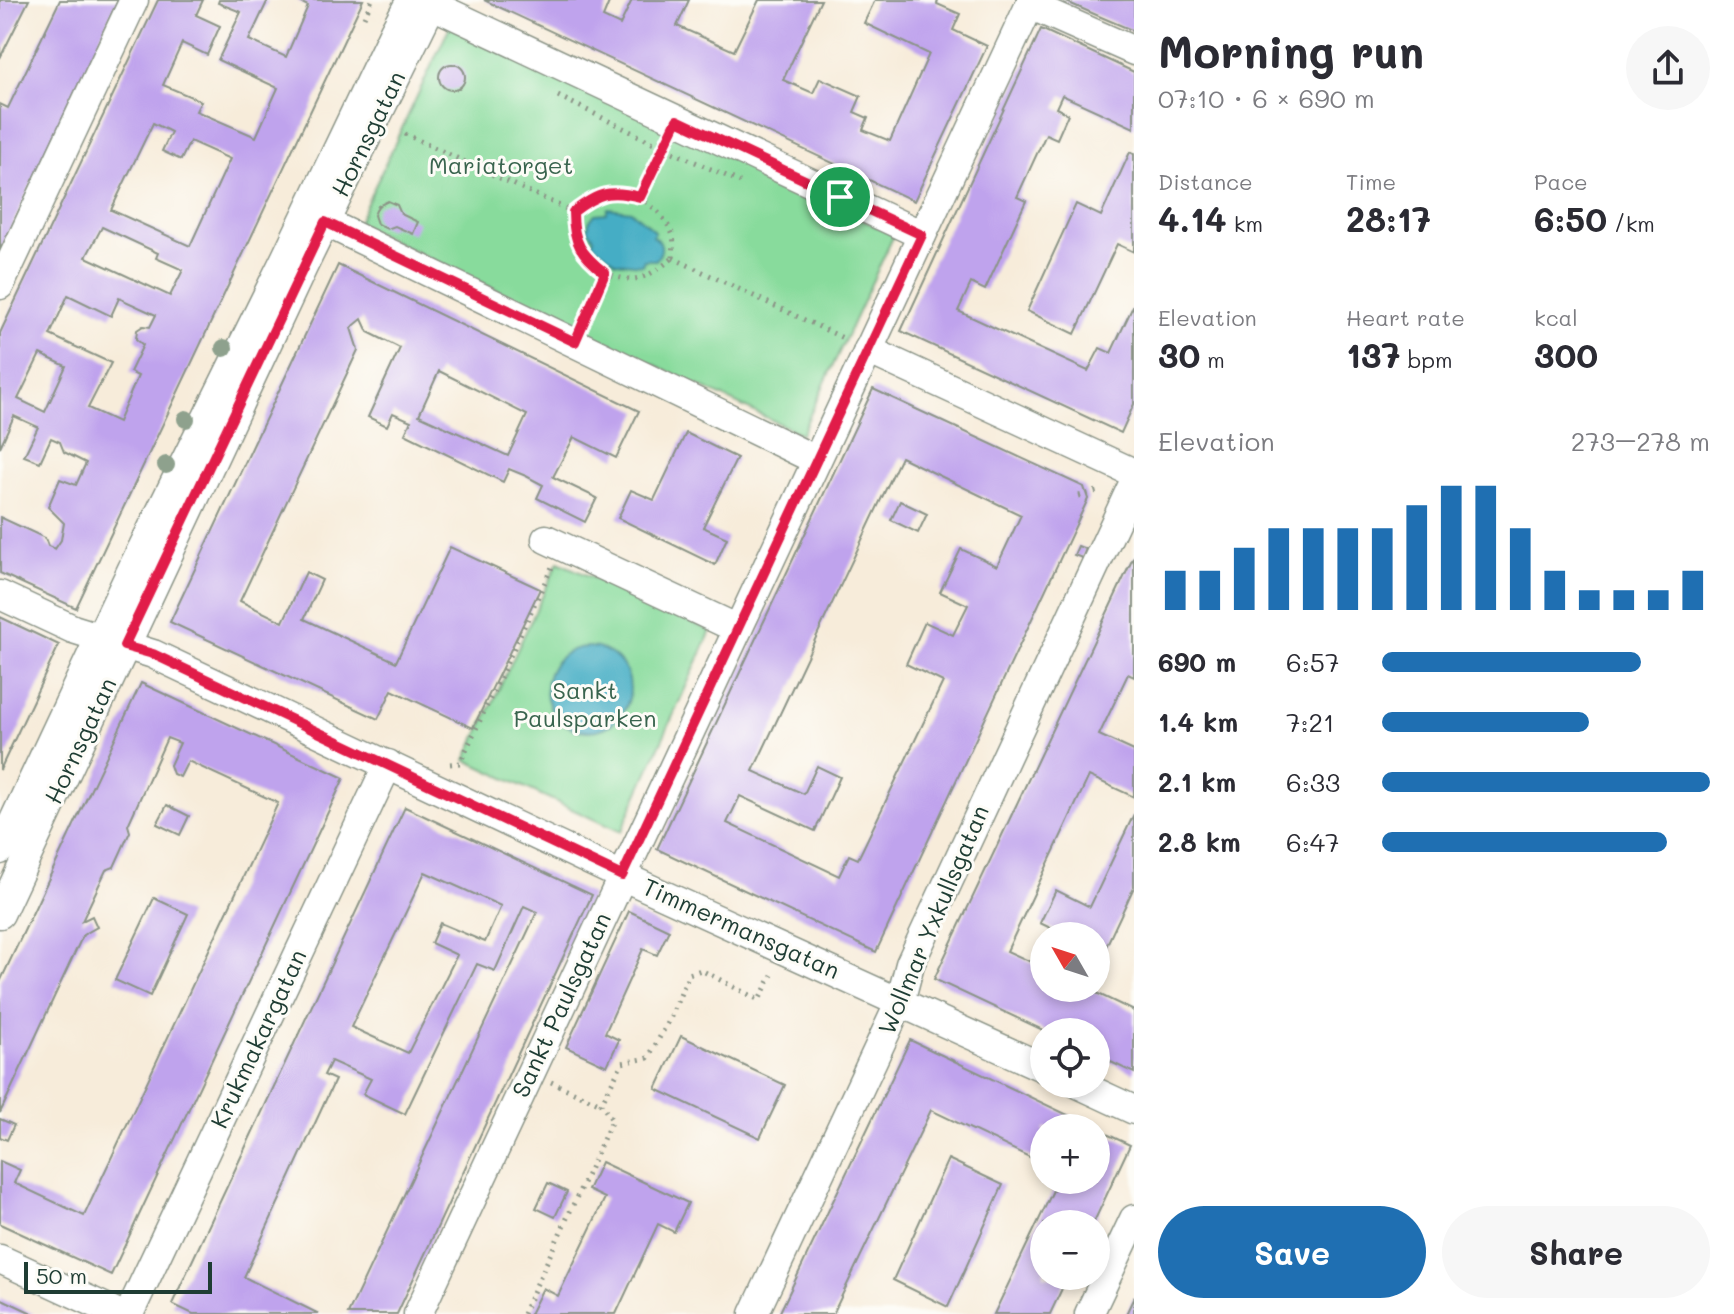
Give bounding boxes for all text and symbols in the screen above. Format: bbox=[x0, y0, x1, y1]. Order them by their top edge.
text: Morning run bbox=[1158, 22, 1424, 79]
button: share bbox=[1626, 26, 1710, 110]
street label: Hornsgatan bbox=[324, 65, 411, 201]
text: 07:10 · 6 × 690 m bbox=[1158, 81, 1375, 115]
park label: Mariatorget bbox=[429, 149, 573, 180]
pin bbox=[806, 163, 874, 231]
text: Distance bbox=[1158, 167, 1253, 196]
text: Time bbox=[1346, 167, 1396, 196]
text: Pace bbox=[1534, 167, 1588, 196]
icon: arrive bbox=[818, 175, 862, 219]
text: 4.14 bbox=[1158, 196, 1227, 241]
text: 28:17 bbox=[1346, 196, 1431, 241]
text: 6:50 bbox=[1534, 196, 1607, 241]
text: km bbox=[1227, 209, 1263, 238]
text: /km bbox=[1607, 209, 1655, 238]
text: Elevation bbox=[1158, 303, 1257, 332]
text: Heart rate bbox=[1346, 303, 1465, 332]
text: kcal bbox=[1534, 303, 1578, 332]
text: 30 bbox=[1158, 332, 1200, 377]
text: 137 bbox=[1346, 332, 1400, 377]
text: 300 bbox=[1534, 332, 1598, 377]
text: m bbox=[1200, 345, 1225, 374]
text: bpm bbox=[1400, 345, 1453, 374]
text: Elevation bbox=[1158, 424, 1275, 458]
text: 273–278 m bbox=[1571, 424, 1710, 458]
text: 690 m bbox=[1158, 645, 1236, 679]
text: 6:57 bbox=[1286, 645, 1339, 679]
street label: Hornsgatan bbox=[37, 672, 122, 809]
park label: Sankt Paulsparken bbox=[513, 674, 657, 733]
text: 1.4 km bbox=[1158, 705, 1238, 739]
text: 7:21 bbox=[1286, 705, 1335, 739]
text: 2.1 km bbox=[1158, 765, 1236, 799]
text: 6:33 bbox=[1286, 765, 1340, 799]
street label: Wollmar Yxkullsgatan bbox=[870, 800, 995, 1039]
text: 2.8 km bbox=[1158, 825, 1241, 859]
text: 6:47 bbox=[1286, 825, 1339, 859]
street label: Timmermansgatan bbox=[638, 870, 845, 985]
street label: Sankt Paulsgatan bbox=[504, 907, 617, 1102]
north arrow bbox=[1030, 922, 1110, 1002]
map controls bbox=[1030, 922, 1110, 1290]
street label: Krukmakargatan bbox=[203, 944, 313, 1133]
button: locate bbox=[1030, 1018, 1110, 1098]
button: + bbox=[1030, 1114, 1110, 1194]
button: Save bbox=[1158, 1206, 1426, 1298]
button: Share bbox=[1442, 1206, 1710, 1298]
button: − bbox=[1030, 1210, 1110, 1290]
scale bar bbox=[24, 1258, 212, 1294]
text: 50 m bbox=[36, 1261, 87, 1290]

